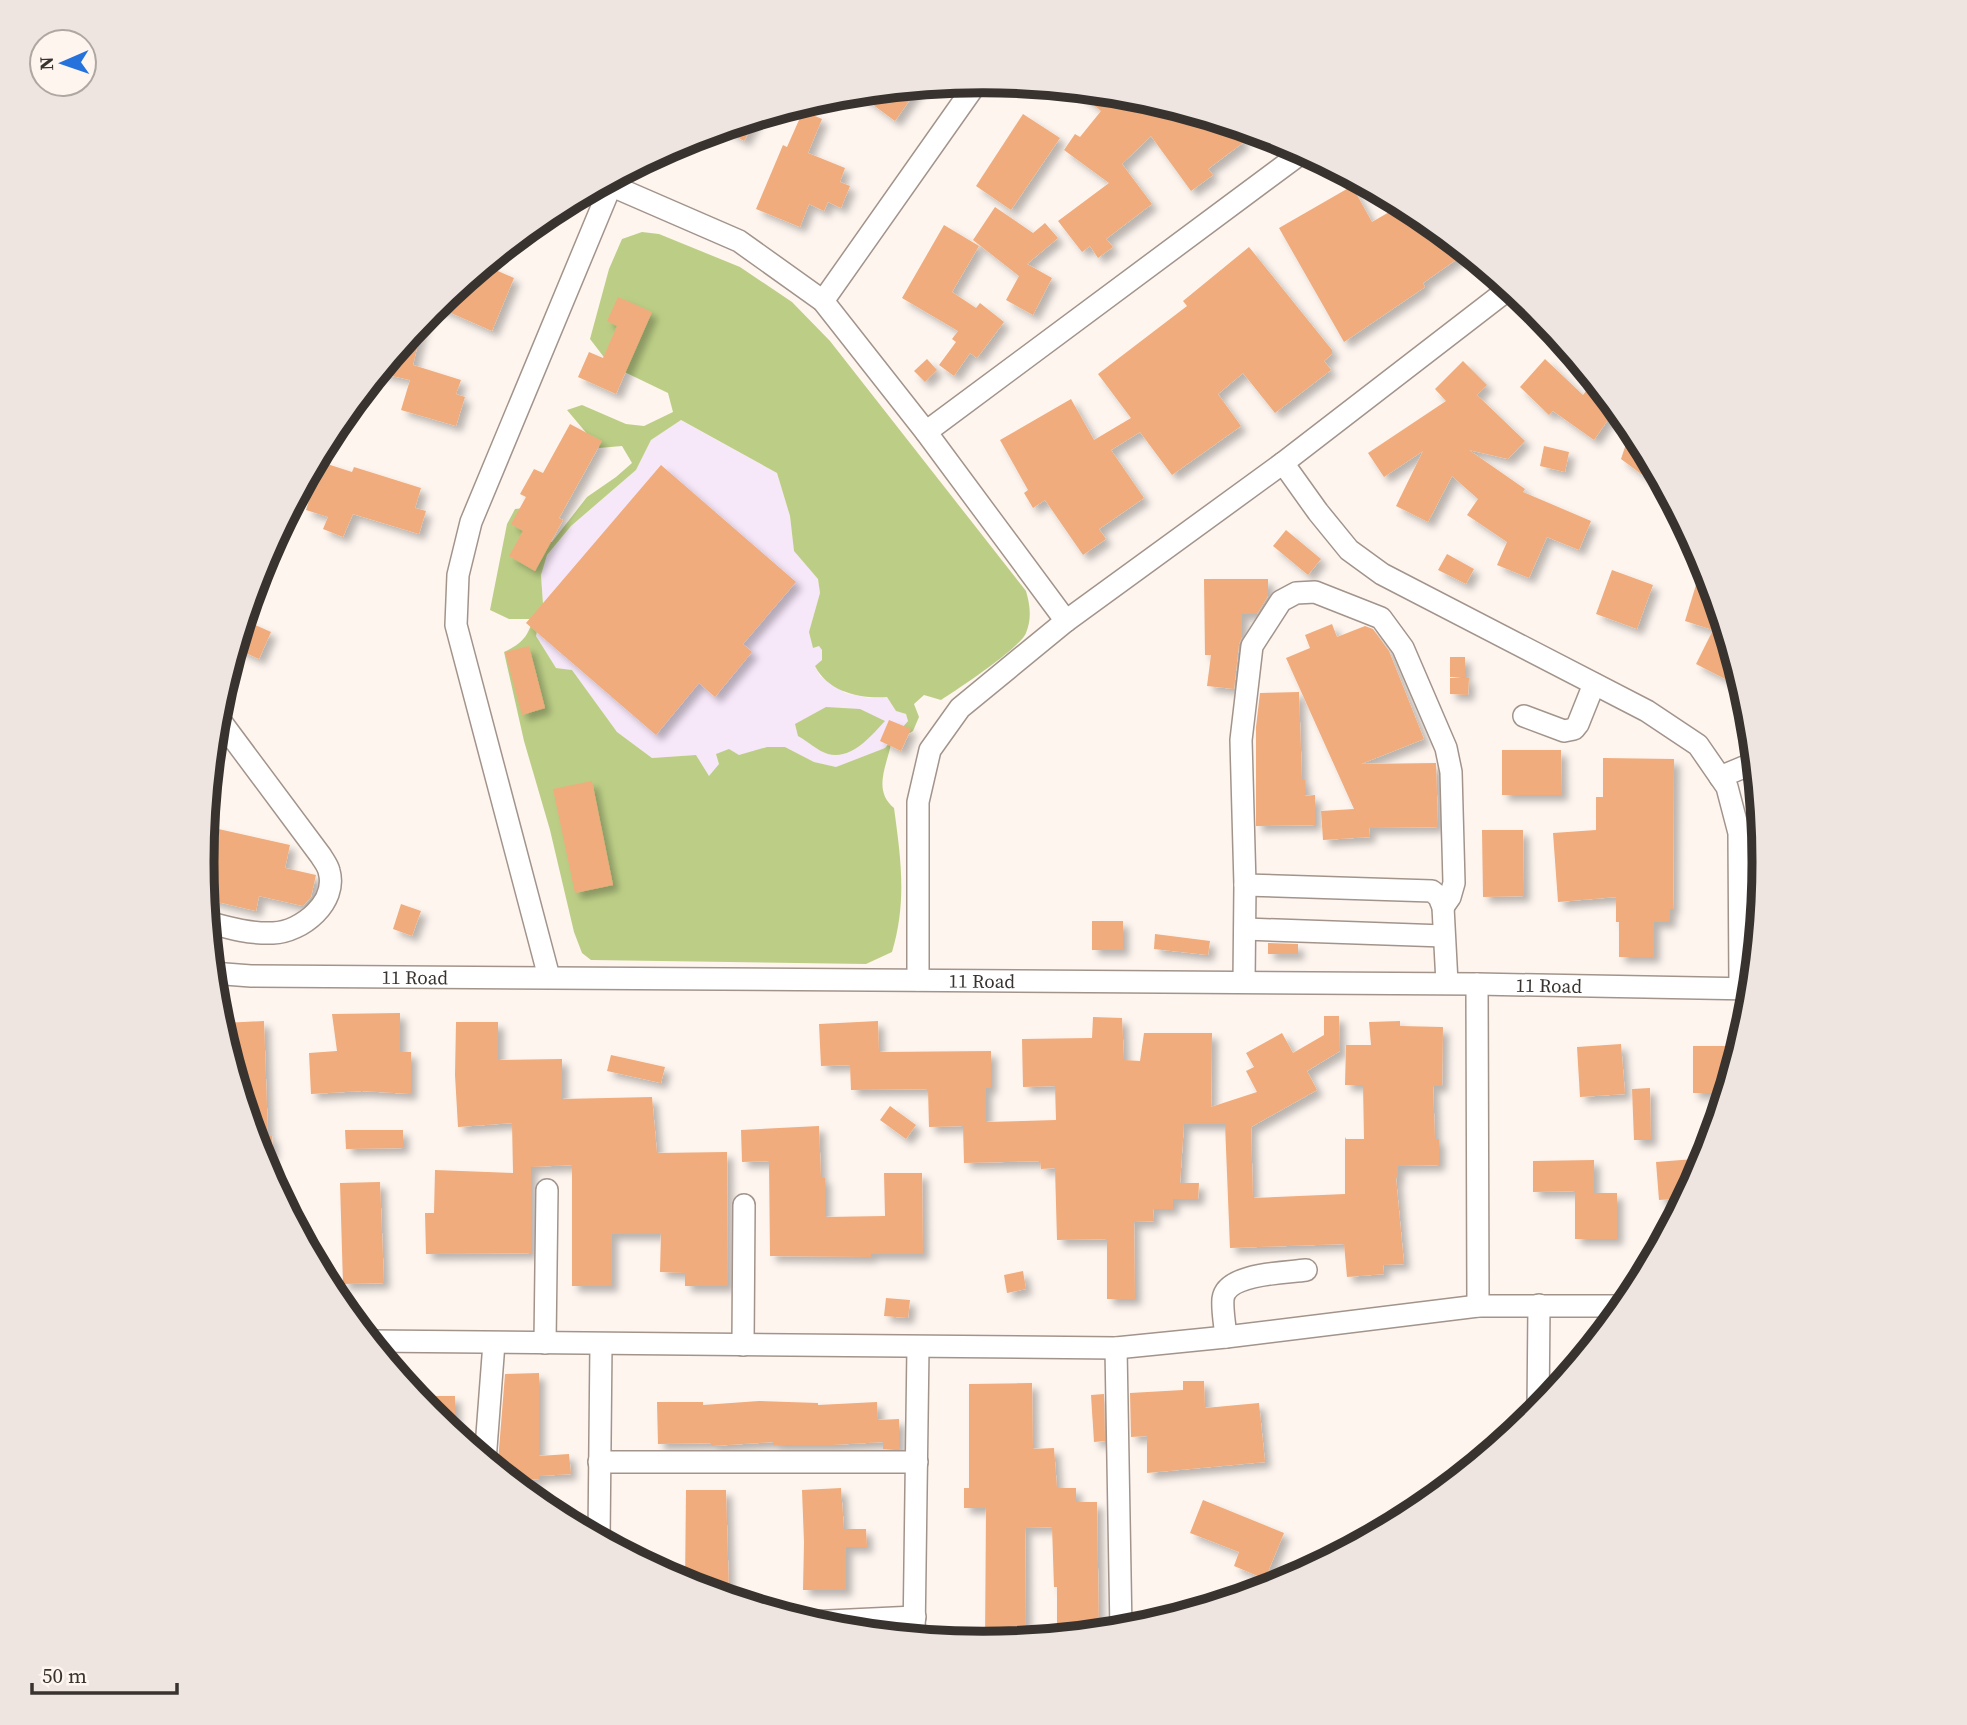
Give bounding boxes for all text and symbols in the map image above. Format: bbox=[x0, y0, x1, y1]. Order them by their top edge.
north arrow bbox=[28, 28, 98, 98]
text: N bbox=[33, 56, 59, 71]
street label: 11 Road bbox=[382, 964, 448, 990]
street label: 11 Road bbox=[949, 968, 1015, 994]
street label: 11 Road bbox=[1515, 972, 1583, 999]
scale bar bbox=[32, 1652, 177, 1696]
text: 50 m bbox=[42, 1661, 87, 1690]

